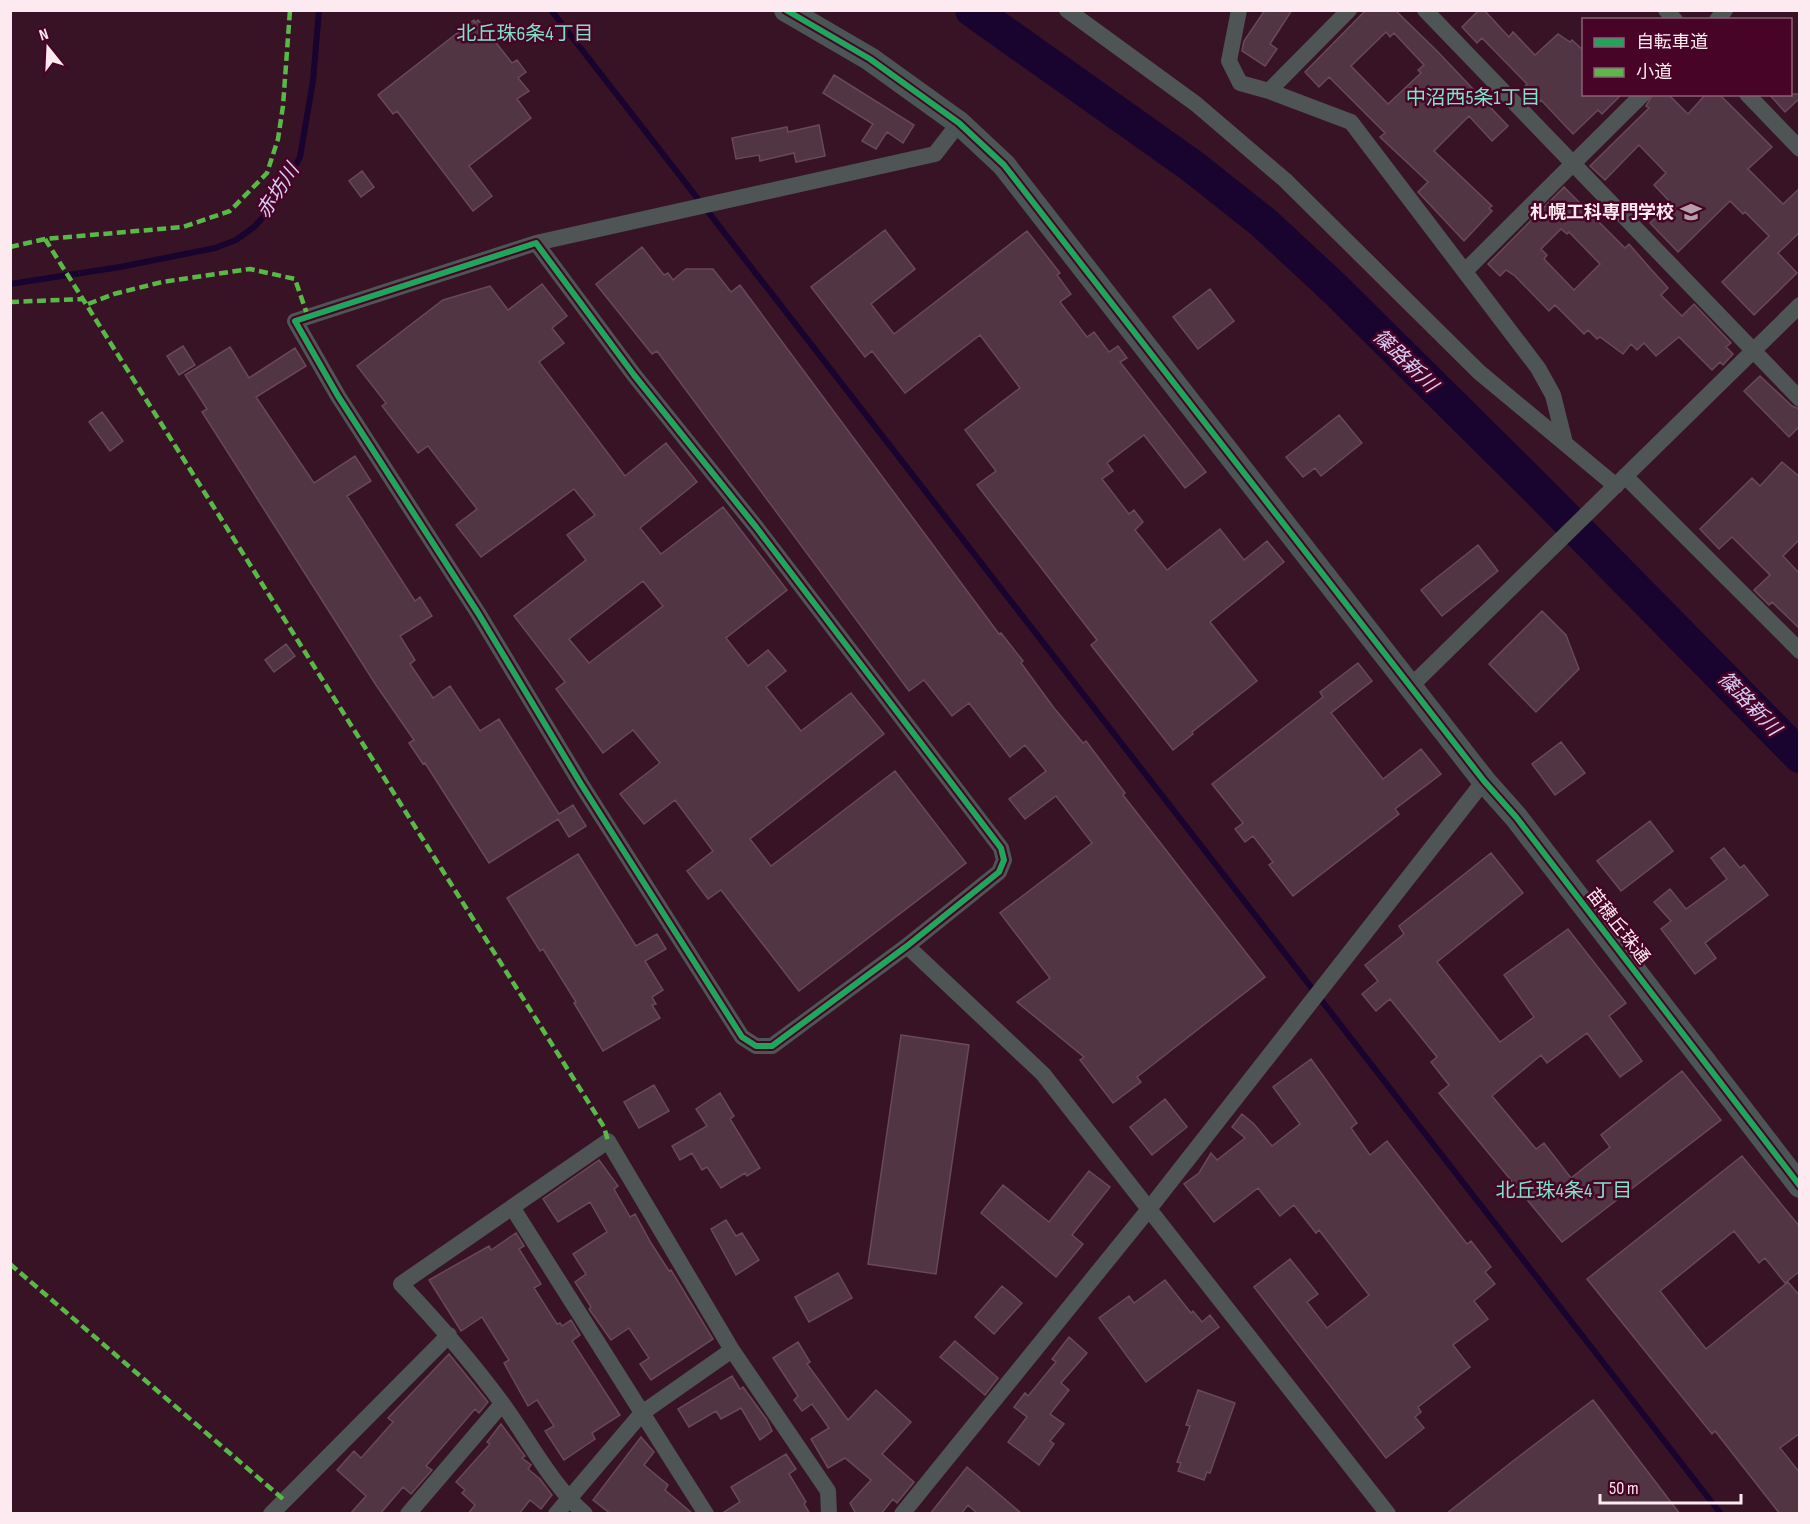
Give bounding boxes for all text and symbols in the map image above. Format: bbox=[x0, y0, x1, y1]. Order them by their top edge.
north arrow bbox=[18, 18, 78, 78]
legend bbox=[1582, 18, 1792, 96]
district label: 北丘珠6条4丁目 bbox=[456, 22, 594, 46]
text: N bbox=[37, 25, 51, 46]
text: 自転車道 bbox=[1636, 32, 1708, 53]
text: 小道 bbox=[1636, 62, 1672, 83]
district label: 中沼西5条1丁目 bbox=[1405, 86, 1541, 110]
water label: 赤坊川 bbox=[252, 158, 305, 223]
school or university icon: 札幌工科専門学校 bbox=[1679, 200, 1703, 224]
place label: 札幌工科専門学校 bbox=[1530, 202, 1674, 223]
water label: 篠路新川 bbox=[1368, 325, 1444, 399]
water label: 篠路新川 bbox=[1713, 667, 1787, 743]
street label: 苗穂丘珠通 bbox=[1582, 884, 1654, 968]
district label: 北丘珠4条4丁目 bbox=[1496, 1179, 1632, 1203]
scale bar bbox=[1600, 1467, 1741, 1505]
text: 50 m bbox=[1609, 1478, 1639, 1499]

